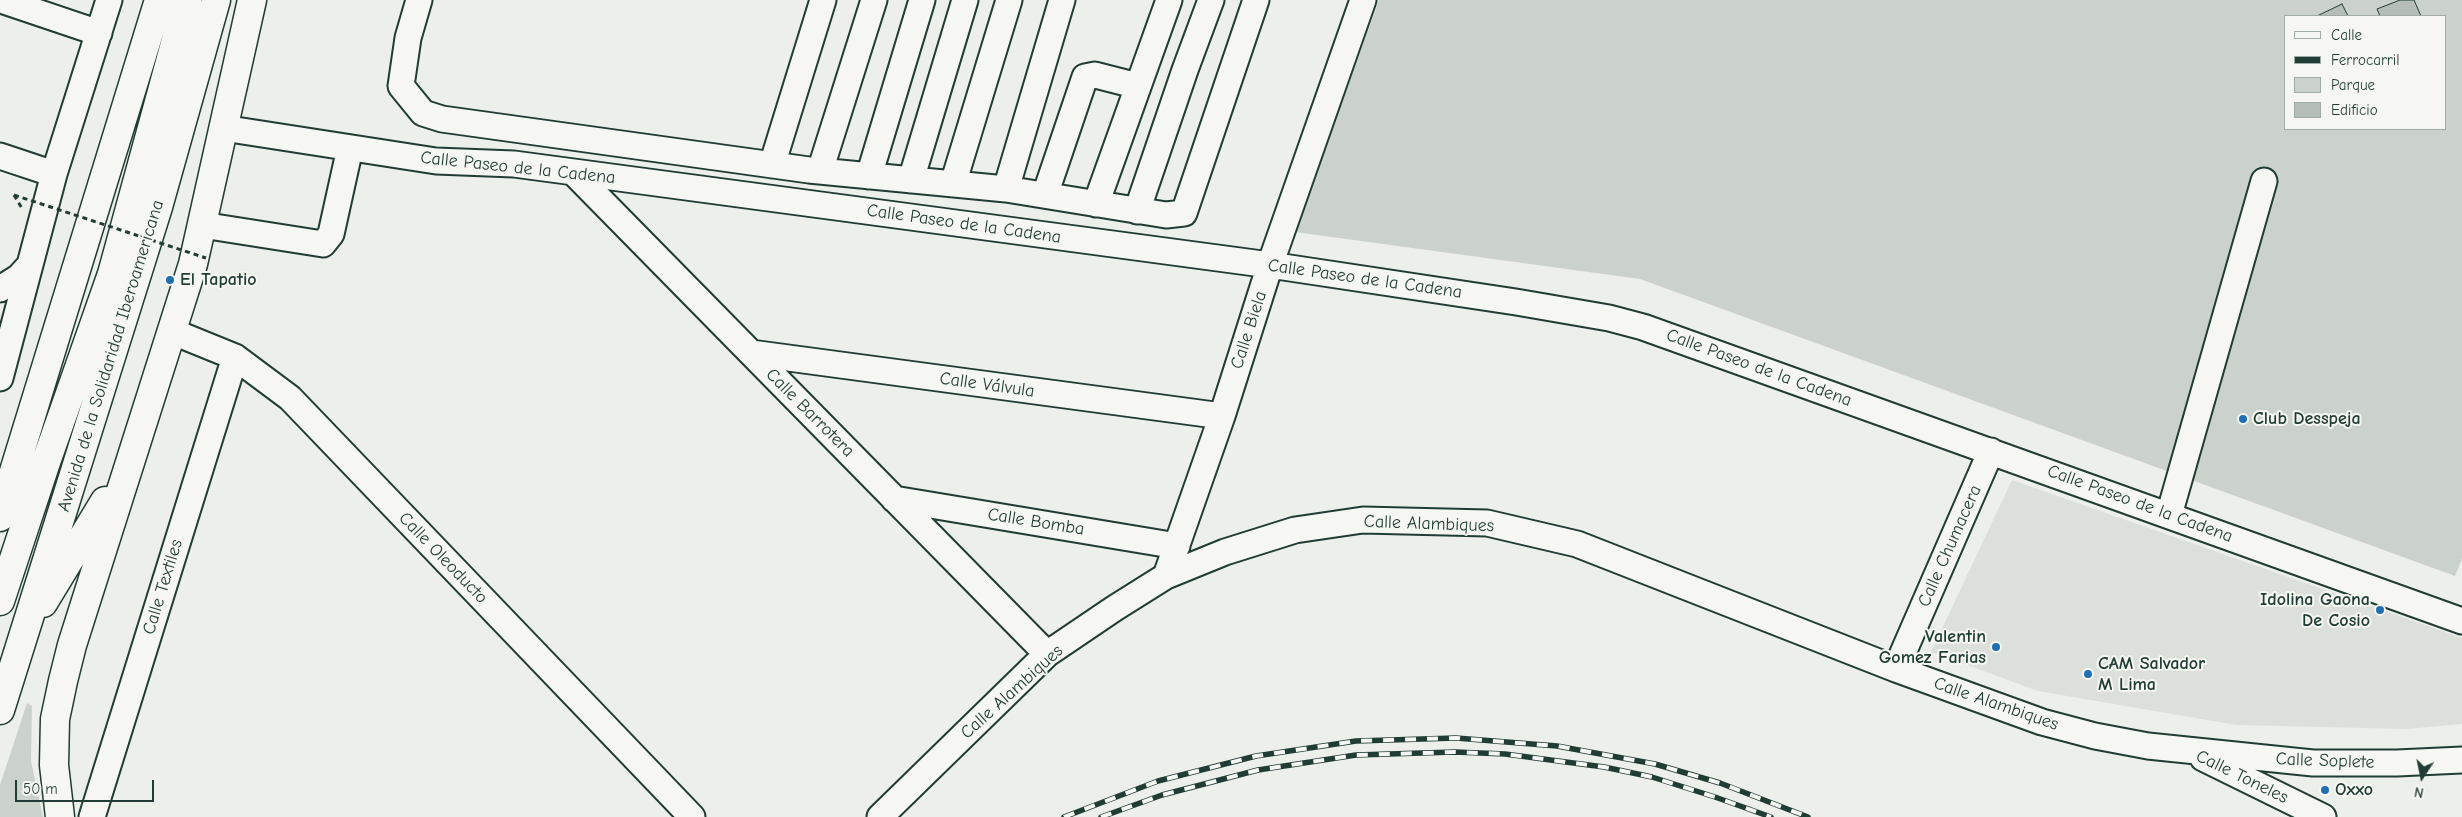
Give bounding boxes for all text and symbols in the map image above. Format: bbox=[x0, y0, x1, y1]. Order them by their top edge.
legend bbox=[2284, 15, 2447, 130]
text: Calle bbox=[2331, 26, 2362, 44]
text: Ferrocarril bbox=[2331, 51, 2399, 69]
text: Parque bbox=[2331, 76, 2375, 94]
text: Edificio bbox=[2331, 101, 2378, 119]
street label: Calle Paseo de la Cadena bbox=[420, 147, 616, 189]
street label: Avenida de la Solidaridad Iberoamericana bbox=[53, 197, 169, 515]
street label: Calle Paseo de la Cadena bbox=[866, 200, 1062, 248]
street label: Calle Paseo de la Cadena bbox=[1267, 255, 1463, 303]
place label: El Tapatio bbox=[180, 269, 257, 291]
marker: El Tapatio bbox=[164, 274, 176, 286]
street label: Calle Biela bbox=[1226, 288, 1272, 372]
street label: Calle Paseo de la Cadena bbox=[1663, 324, 1855, 412]
street label: Calle Barrotera bbox=[761, 364, 859, 462]
street label: Calle Válvula bbox=[938, 368, 1036, 402]
place label: Club Desspeja bbox=[2253, 408, 2361, 430]
marker: Club Desspeja bbox=[2237, 413, 2249, 425]
street label: Calle Paseo de la Cadena bbox=[2044, 460, 2236, 548]
street label: Calle Chumacera bbox=[1913, 482, 1987, 610]
street label: Calle Bomba bbox=[986, 504, 1086, 540]
street label: Calle Oleoducto bbox=[394, 508, 492, 608]
street label: Calle Alambiques bbox=[1363, 511, 1495, 537]
street label: Calle Textiles bbox=[138, 537, 188, 637]
place label: Idolina Gaona De Cosio bbox=[2260, 589, 2370, 632]
marker: Idolina Gaona De Cosio bbox=[2374, 604, 2386, 616]
place label: Valentin Gomez Farias bbox=[1879, 626, 1986, 669]
street label: Calle Alambiques bbox=[956, 640, 1068, 744]
marker: Valentin Gomez Farias bbox=[1990, 641, 2002, 653]
place label: CAM Salvador M Lima bbox=[2098, 653, 2205, 696]
marker: CAM Salvador M Lima bbox=[2082, 668, 2094, 680]
street label: Calle Alambiques bbox=[1931, 673, 2061, 735]
street label: Calle Toneles bbox=[2192, 745, 2292, 809]
street label: Calle Soplete bbox=[2275, 748, 2375, 774]
north arrow bbox=[2397, 752, 2447, 802]
scale bar bbox=[18, 770, 156, 802]
place label: Oxxo bbox=[2335, 779, 2373, 801]
text: 50 m bbox=[23, 780, 58, 798]
text: N bbox=[2413, 783, 2425, 801]
marker: Oxxo bbox=[2319, 784, 2331, 796]

